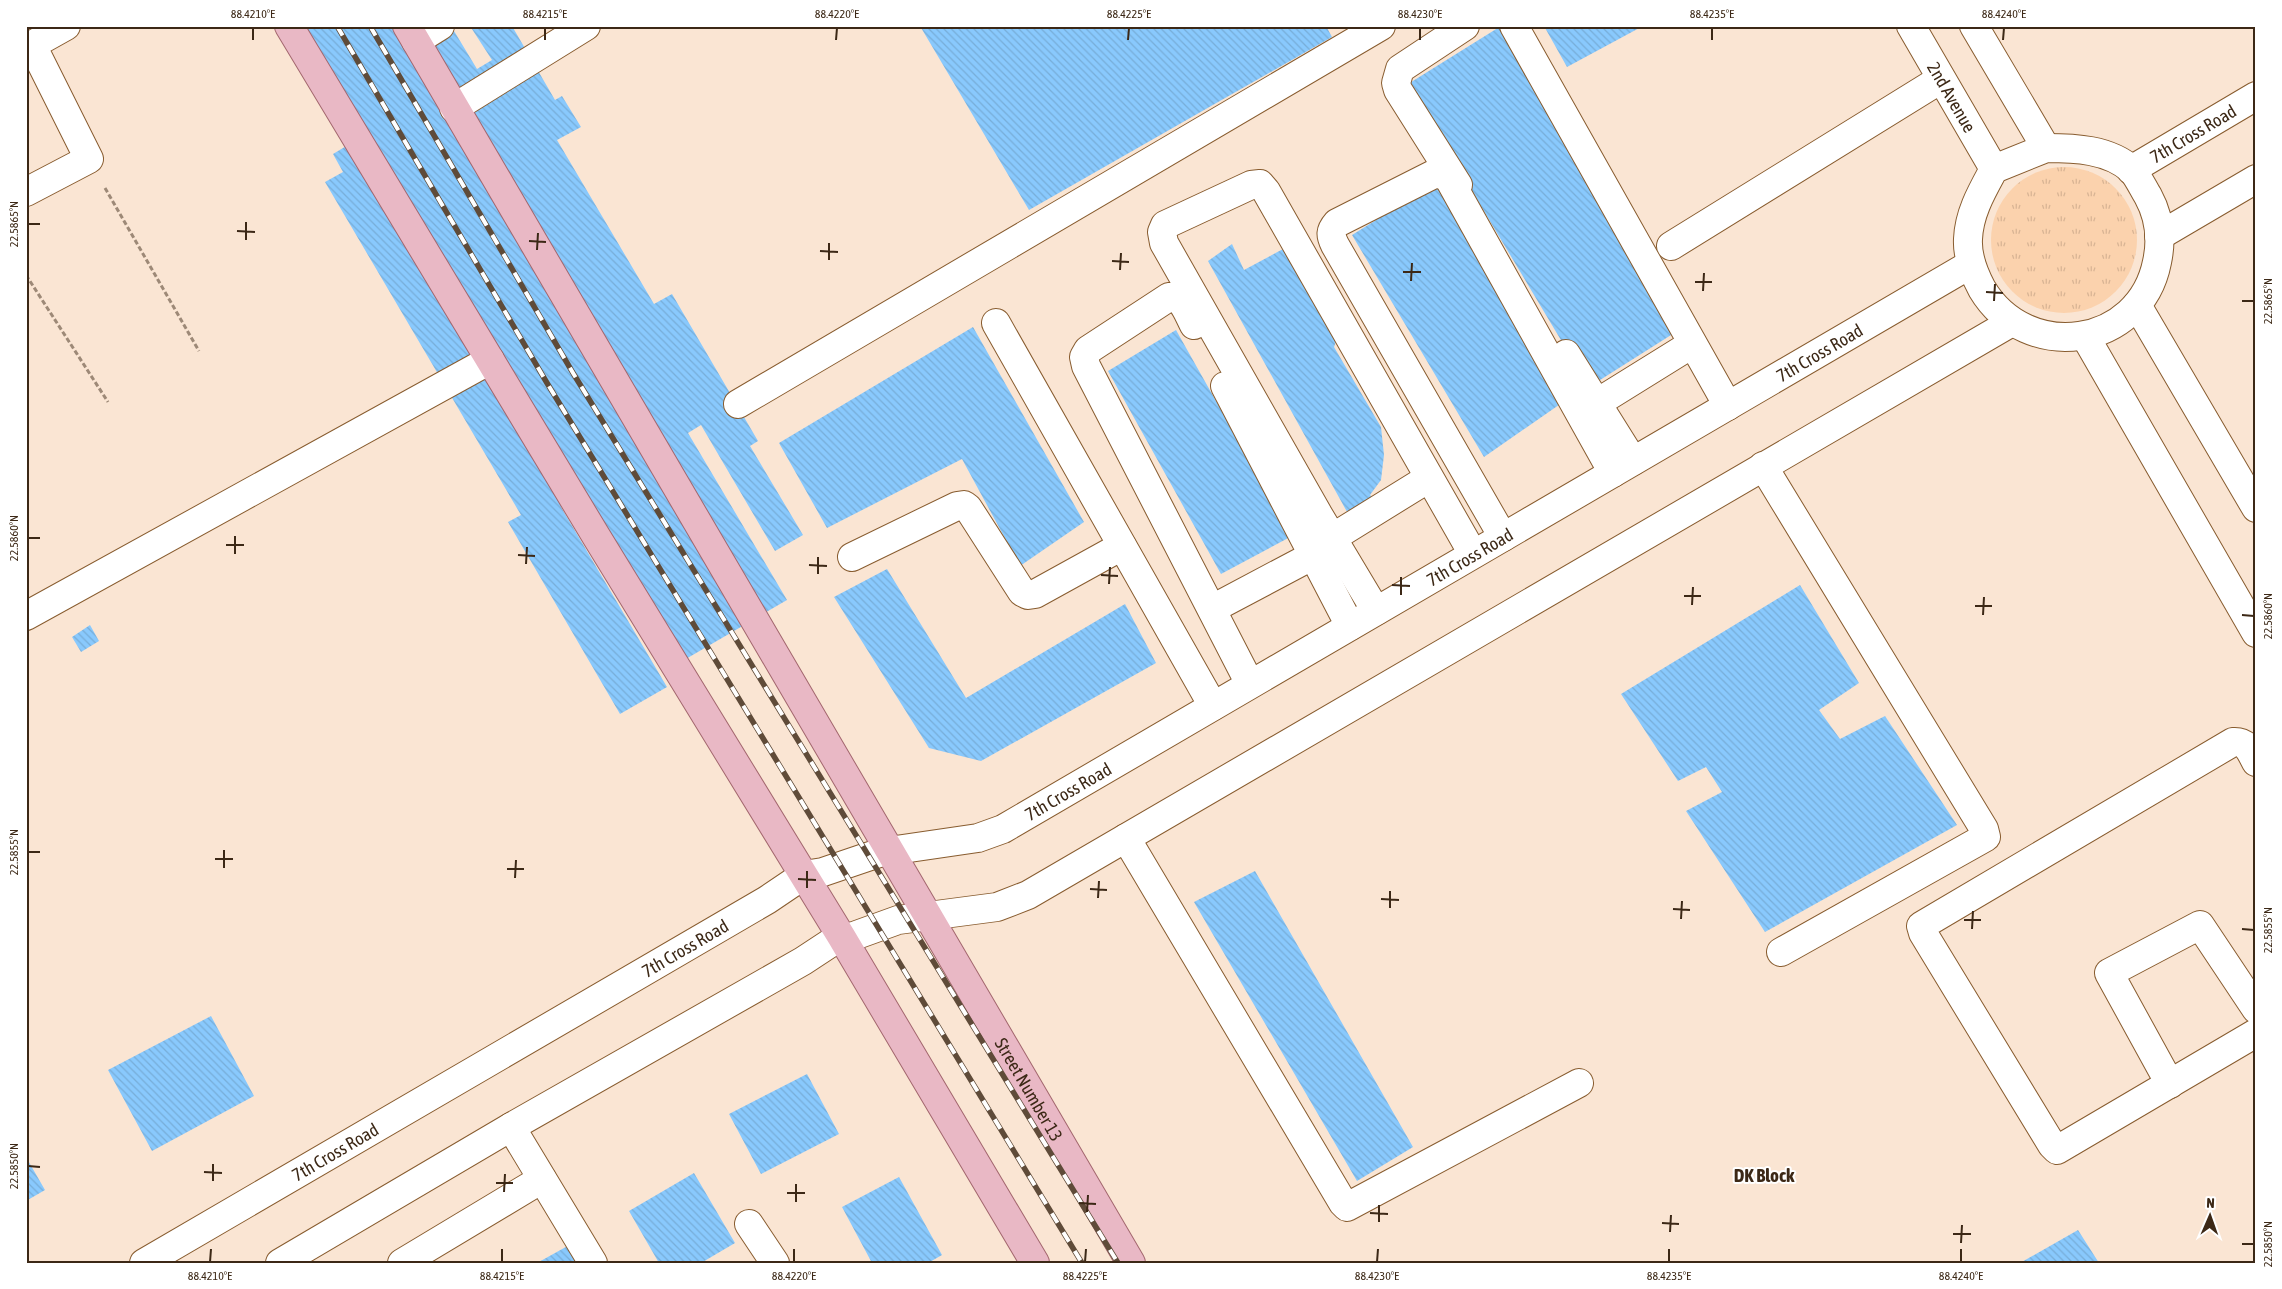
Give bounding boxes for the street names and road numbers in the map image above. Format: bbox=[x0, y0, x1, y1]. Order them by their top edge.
street label: 2nd Avenue bbox=[1923, 58, 1981, 136]
street label: 7th Cross Road bbox=[2146, 100, 2240, 167]
street label: 7th Cross Road bbox=[1772, 319, 1866, 386]
street label: 7th Cross Road bbox=[1423, 523, 1516, 590]
street label: 7th Cross Road bbox=[1021, 758, 1115, 824]
street label: 7th Cross Road bbox=[638, 915, 732, 981]
street label: Street Number 13 bbox=[991, 1034, 1068, 1145]
street label: 7th Cross Road bbox=[288, 1118, 382, 1185]

